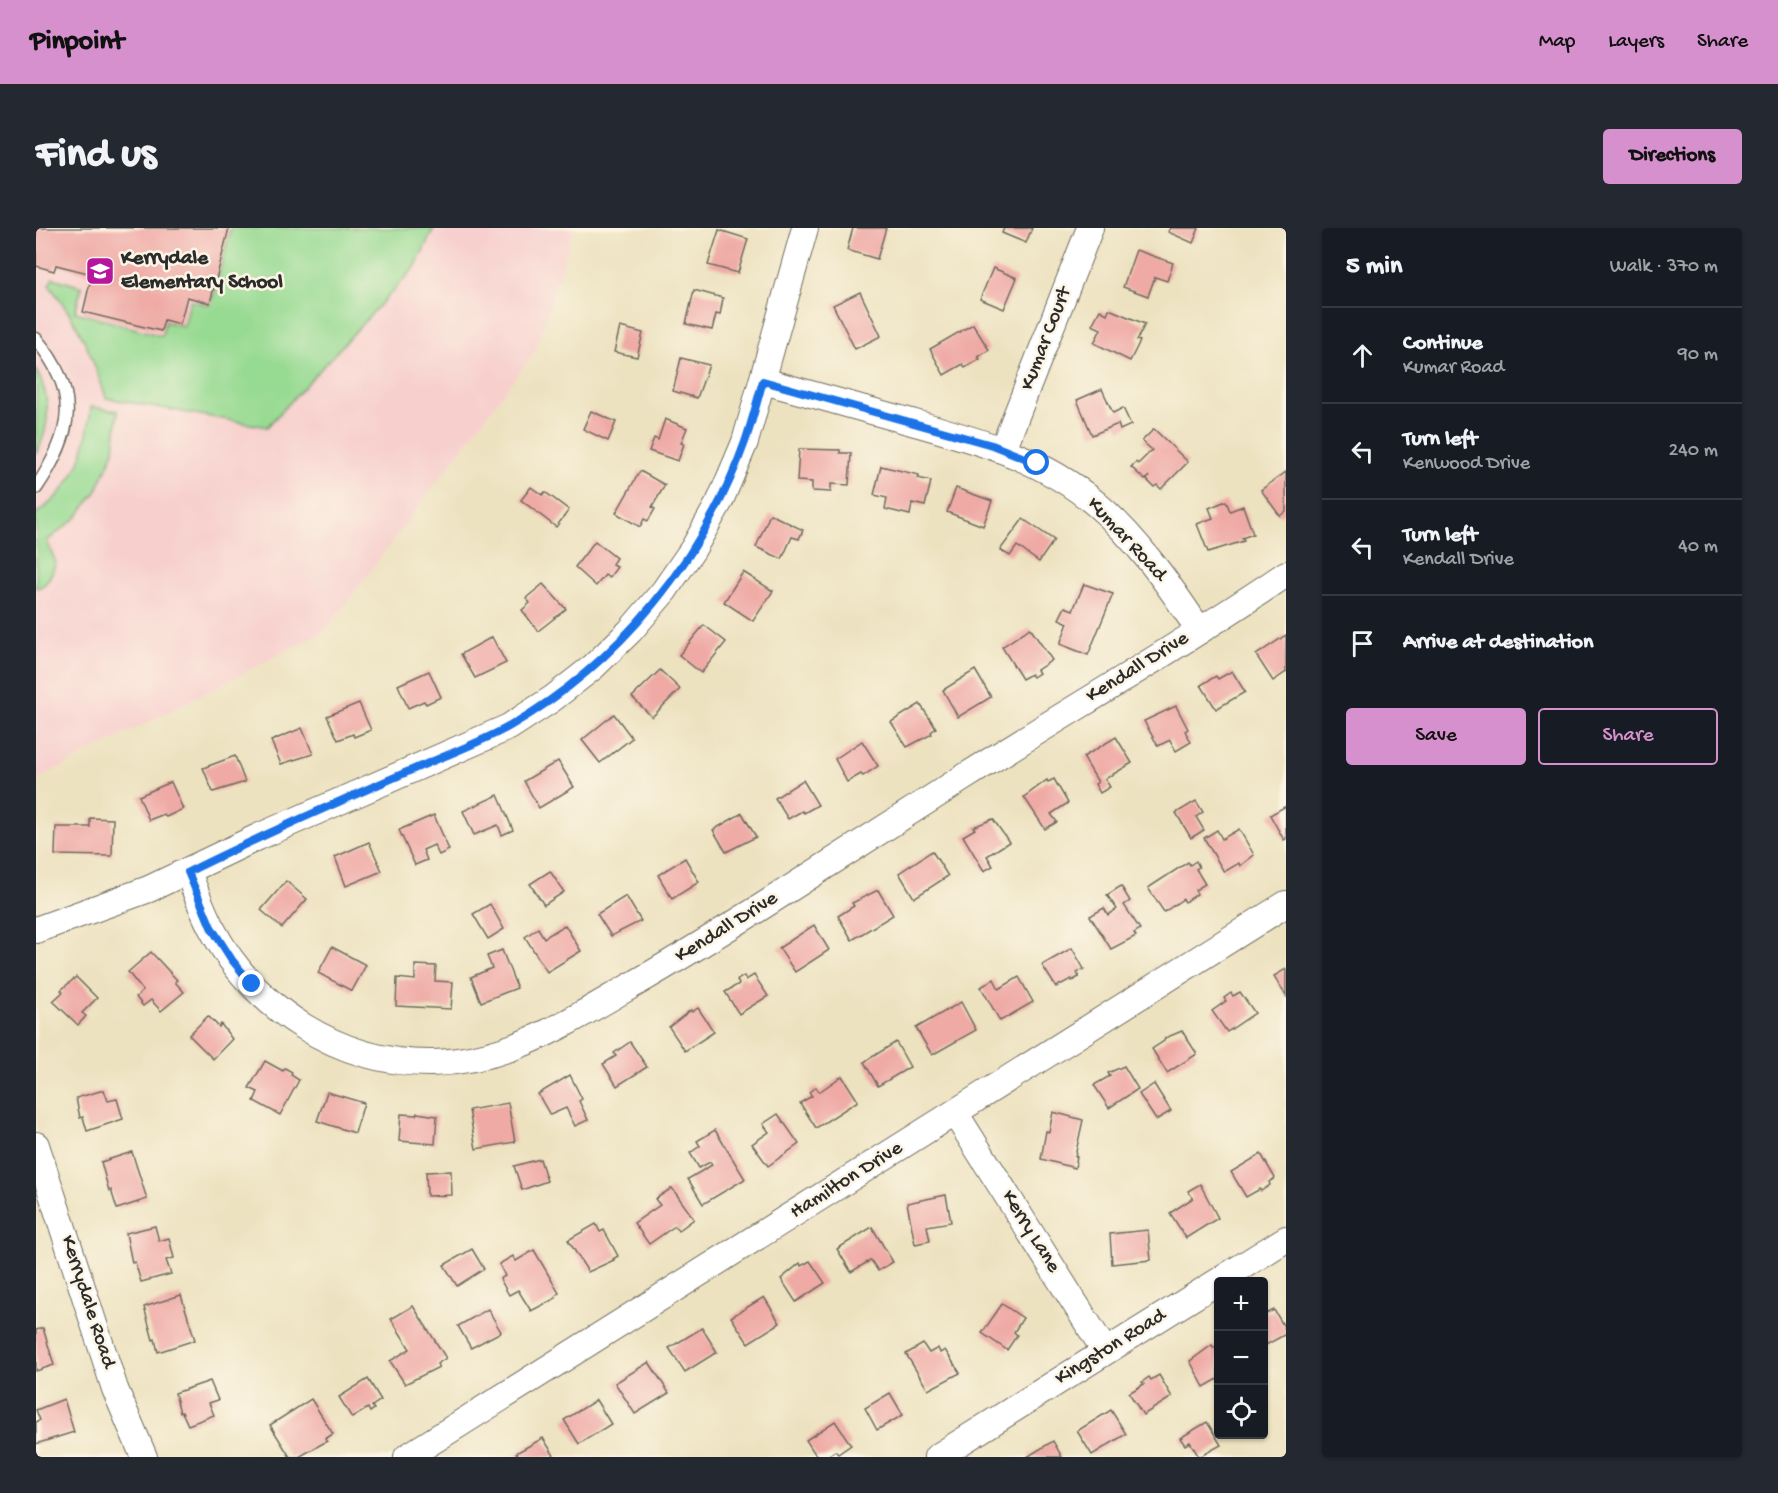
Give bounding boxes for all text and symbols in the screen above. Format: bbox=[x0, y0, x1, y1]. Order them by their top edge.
text: Pinpoint bbox=[30, 26, 124, 59]
text: Map bbox=[1539, 30, 1575, 55]
text: Layers bbox=[1608, 30, 1664, 55]
text: Share bbox=[1697, 30, 1748, 55]
button: Directions bbox=[1603, 129, 1742, 184]
text: Find us bbox=[36, 132, 156, 181]
place label: Kerrydale Elementary School bbox=[120, 247, 283, 296]
text: 5 min bbox=[1346, 252, 1402, 283]
school or university icon: Kerrydale Elementary School bbox=[84, 255, 116, 287]
text: Walk · 370 m bbox=[1610, 256, 1718, 279]
street label: Kumar Court bbox=[1016, 282, 1079, 394]
text: Continue bbox=[1403, 331, 1483, 357]
icon: ahead bbox=[1346, 339, 1379, 372]
text: 90 m bbox=[1678, 344, 1718, 367]
text: Kumar Road bbox=[1403, 357, 1504, 380]
text: Turn left bbox=[1403, 427, 1477, 453]
icon: left bbox=[1346, 435, 1379, 468]
text: 240 m bbox=[1668, 440, 1718, 463]
route start bbox=[1023, 449, 1049, 475]
text: Kenwood Drive bbox=[1403, 453, 1530, 476]
street label: Kumar Road bbox=[1081, 493, 1173, 589]
text: Turn left bbox=[1403, 523, 1477, 549]
icon: left bbox=[1346, 531, 1379, 564]
text: 40 m bbox=[1678, 536, 1718, 559]
text: Kendall Drive bbox=[1403, 549, 1514, 572]
street label: Kendall Drive bbox=[1082, 626, 1195, 709]
icon: arrive bbox=[1346, 627, 1379, 660]
text: Arrive at destination bbox=[1403, 630, 1593, 656]
button: Save bbox=[1346, 708, 1526, 765]
button: Share bbox=[1538, 708, 1718, 765]
street label: Kendall Drive bbox=[671, 886, 784, 969]
route end bbox=[238, 970, 264, 996]
street label: Hamilton Drive bbox=[786, 1136, 909, 1225]
street label: Kerry Lane bbox=[995, 1186, 1066, 1279]
street label: Kerrydale Road bbox=[54, 1233, 121, 1373]
map controls bbox=[1214, 1277, 1268, 1439]
button: + bbox=[1214, 1277, 1268, 1331]
street label: Kingston Road bbox=[1051, 1303, 1173, 1392]
button: − bbox=[1214, 1331, 1268, 1385]
button: locate bbox=[1214, 1385, 1268, 1439]

